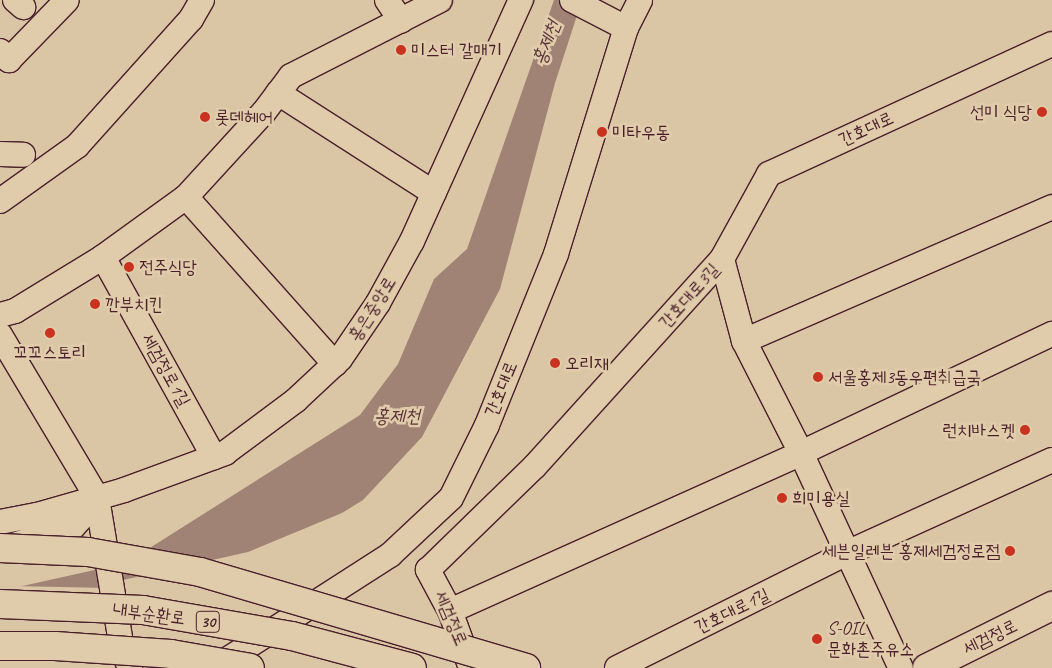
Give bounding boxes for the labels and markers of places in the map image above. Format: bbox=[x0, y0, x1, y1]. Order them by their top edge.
place label: 미스터 갈매기 bbox=[411, 39, 502, 61]
marker: 미스터 갈매기 bbox=[395, 44, 407, 56]
place label: 선미 식당 bbox=[970, 101, 1032, 123]
place label: 롯데헤어 bbox=[215, 106, 273, 128]
marker: 선미 식당 bbox=[1036, 106, 1048, 118]
marker: 롯데헤어 bbox=[199, 111, 211, 123]
place label: 미타우동 bbox=[612, 121, 670, 143]
marker: 미타우동 bbox=[596, 126, 608, 138]
place label: 전주식당 bbox=[139, 256, 197, 278]
marker: 전주식당 bbox=[123, 261, 135, 273]
place label: 깐부치킨 bbox=[105, 293, 163, 315]
marker: 깐부치킨 bbox=[89, 298, 101, 310]
marker: 꼬꼬스토리 bbox=[44, 327, 56, 339]
place label: 꼬꼬스토리 bbox=[14, 341, 86, 363]
place label: 오리재 bbox=[565, 352, 608, 374]
marker: 오리재 bbox=[549, 357, 561, 369]
place label: 서울홍제3동우편취급국 bbox=[828, 366, 981, 388]
marker: 서울홍제3동우편취급국 bbox=[812, 371, 824, 383]
place label: 런치바스켓 bbox=[943, 419, 1015, 441]
marker: 런치바스켓 bbox=[1019, 424, 1031, 436]
place label: 희미용실 bbox=[792, 487, 850, 509]
marker: 희미용실 bbox=[776, 492, 788, 504]
place label: 세븐일레븐 홍제세검정로점 bbox=[822, 540, 1000, 562]
marker: 세븐일레븐 홍제세검정로점 bbox=[1004, 545, 1016, 557]
place label: S-OIL 문화촌주유소 bbox=[827, 618, 914, 660]
marker: S-OIL 문화촌주유소 bbox=[811, 633, 823, 645]

